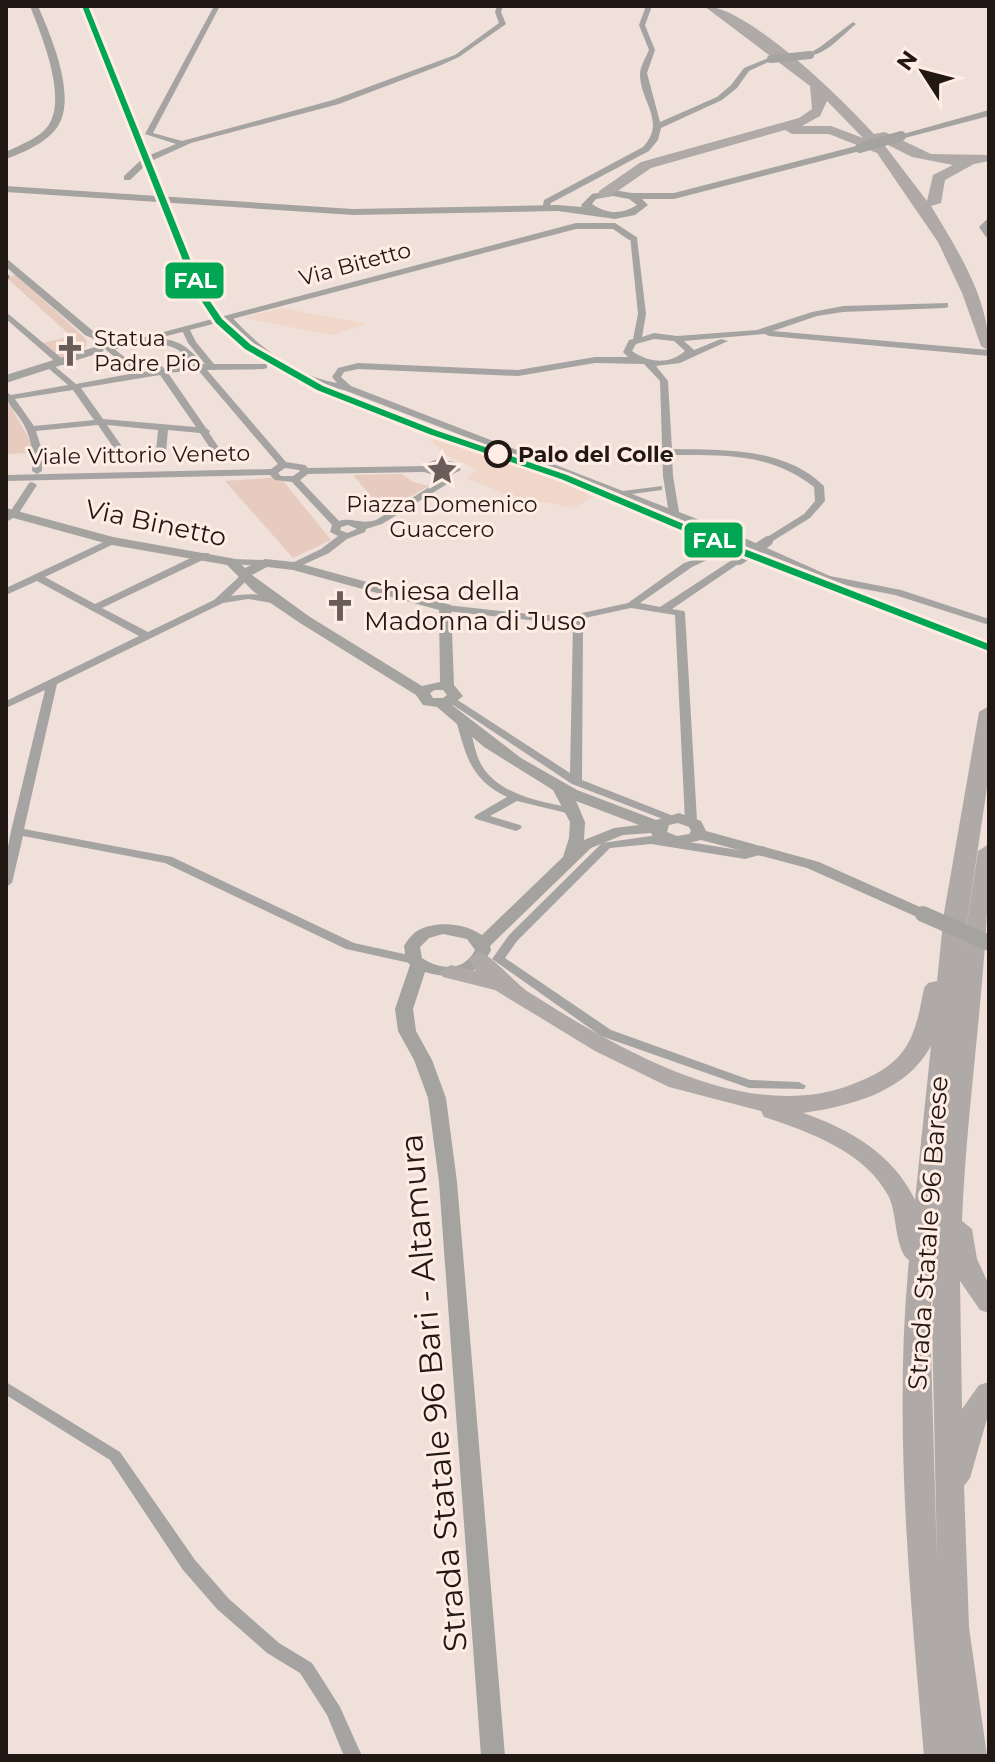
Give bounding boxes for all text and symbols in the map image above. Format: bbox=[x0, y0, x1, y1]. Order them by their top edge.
north arrow bbox=[883, 32, 963, 112]
text: N bbox=[891, 45, 923, 76]
street label: Via Bitetto bbox=[296, 236, 414, 292]
line badge: FAL bbox=[164, 261, 225, 300]
text: FAL bbox=[173, 267, 217, 294]
place label: Statua Padre Pio bbox=[94, 325, 200, 377]
church icon: Statua Padre Pio bbox=[53, 334, 87, 368]
street label: Viale Vittorio Veneto bbox=[28, 440, 250, 470]
marker: Palo del Colle bbox=[485, 441, 511, 467]
place label: Palo del Colle bbox=[518, 441, 674, 468]
place icon: Piazza Domenico Guaccero bbox=[425, 453, 459, 487]
place label: Piazza Domenico Guaccero bbox=[346, 491, 538, 543]
street label: Via Binetto bbox=[83, 492, 229, 554]
line badge: FAL bbox=[683, 521, 744, 559]
text: FAL bbox=[692, 527, 736, 554]
place label: Chiesa della Madonna di Juso bbox=[364, 575, 586, 637]
church icon: Chiesa della Madonna di Juso bbox=[323, 589, 357, 623]
street label: Strada Statale 96 Barese bbox=[901, 1075, 955, 1391]
street label: Strada Statale 96 Bari - Altamura bbox=[391, 1133, 475, 1653]

